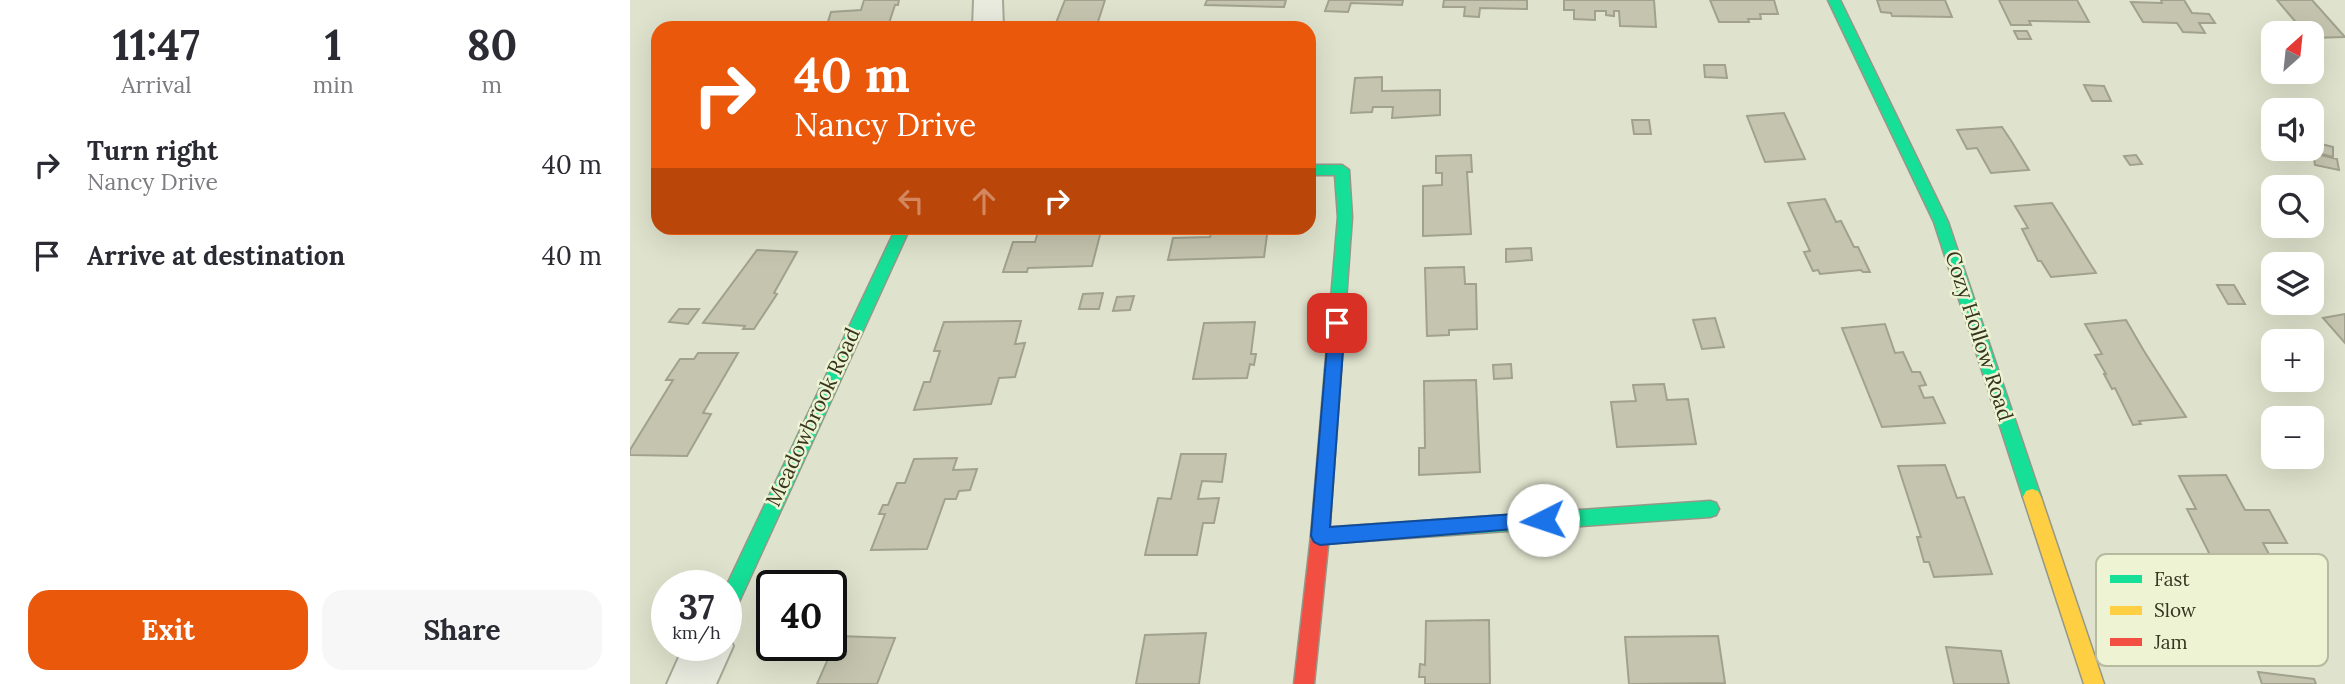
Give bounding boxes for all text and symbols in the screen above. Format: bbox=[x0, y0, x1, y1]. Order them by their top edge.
text: 11:47 bbox=[113, 18, 200, 72]
text: 1 bbox=[325, 18, 342, 72]
text: 80 bbox=[466, 18, 517, 72]
north arrow bbox=[2261, 21, 2324, 84]
map controls bbox=[2261, 21, 2324, 469]
text: 40 m bbox=[794, 43, 910, 105]
icon: right bbox=[679, 49, 770, 140]
text: Arrival bbox=[121, 70, 192, 99]
text: min bbox=[313, 70, 354, 99]
text: m bbox=[482, 70, 502, 99]
button: sound bbox=[2261, 98, 2324, 161]
text: Nancy Drive bbox=[794, 104, 976, 145]
text: Turn right bbox=[87, 134, 218, 167]
icon: right bbox=[28, 146, 66, 184]
text: 40 m bbox=[542, 148, 602, 181]
text: Nancy Drive bbox=[87, 167, 218, 196]
button: search bbox=[2261, 175, 2324, 238]
icon: left bbox=[892, 182, 930, 220]
icon: ahead bbox=[965, 182, 1003, 220]
icon: right bbox=[1038, 182, 1076, 220]
icon: arrive bbox=[28, 237, 66, 275]
text: Arrive at destination bbox=[87, 239, 345, 272]
text: 40 m bbox=[542, 239, 602, 272]
street label: Cozy Hollow Road bbox=[1939, 247, 2020, 424]
button: layers bbox=[2261, 252, 2324, 315]
pin bbox=[1307, 293, 1367, 353]
icon: arrive bbox=[1318, 304, 1356, 342]
street label: Meadowbrook Road bbox=[759, 323, 866, 510]
button: + bbox=[2261, 329, 2324, 392]
button: − bbox=[2261, 406, 2324, 469]
position arrow bbox=[1506, 483, 1580, 557]
legend bbox=[2096, 554, 2328, 666]
text: Fast bbox=[2154, 567, 2190, 591]
speed limit sign: 40 bbox=[756, 570, 847, 661]
text: 37 bbox=[678, 584, 715, 629]
button: Exit bbox=[28, 590, 308, 670]
button: Share bbox=[322, 590, 602, 670]
text: Slow bbox=[2154, 598, 2197, 622]
text: km/h bbox=[672, 621, 721, 644]
text: Jam bbox=[2153, 630, 2188, 654]

